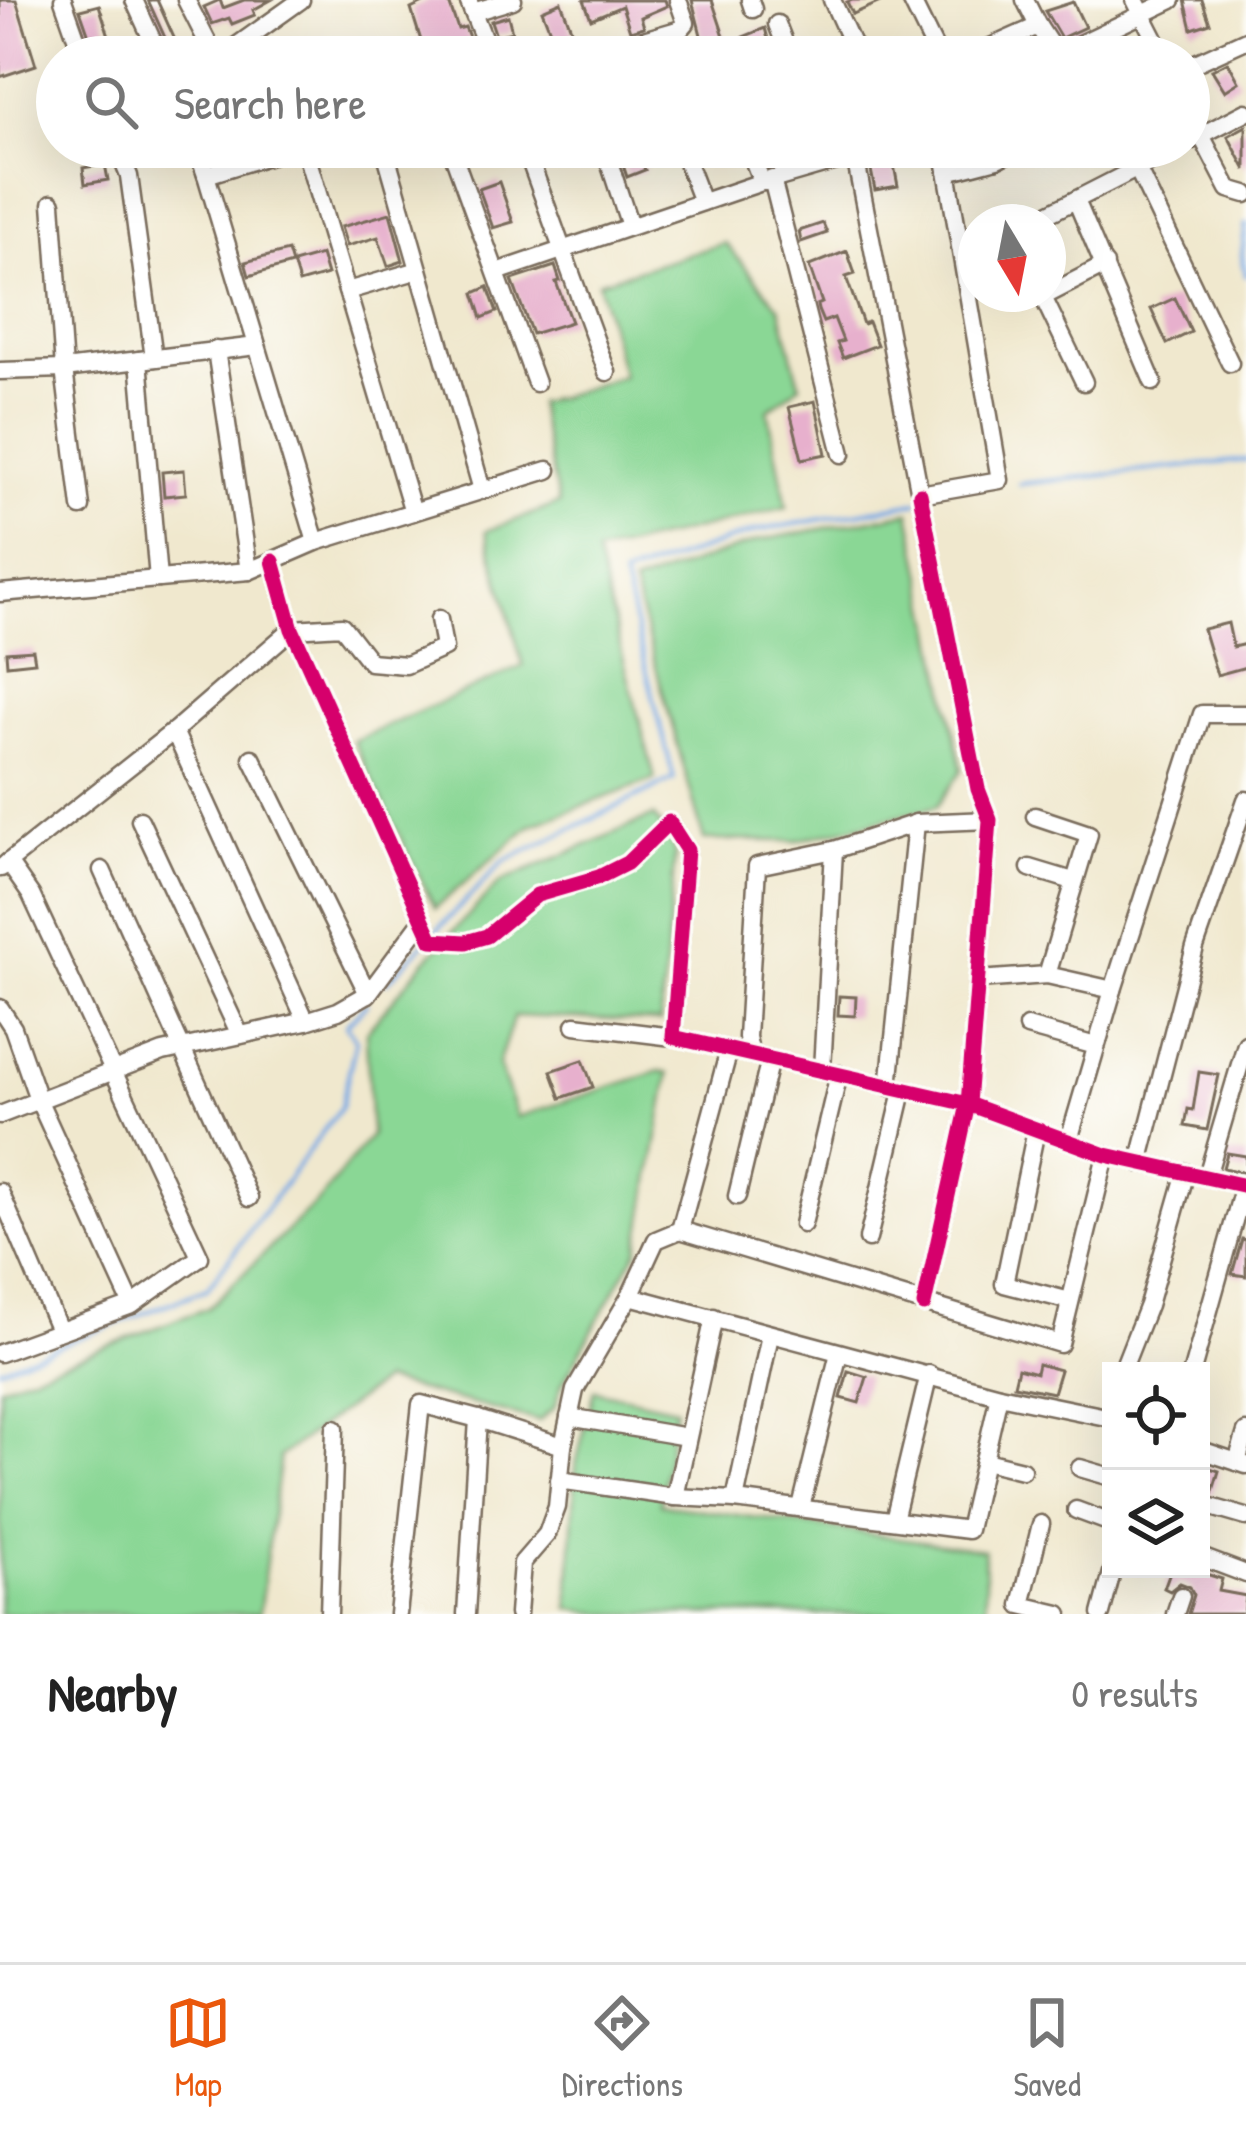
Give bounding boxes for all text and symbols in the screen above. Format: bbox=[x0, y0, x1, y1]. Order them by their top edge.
search box bbox=[36, 36, 1210, 168]
icon: search bbox=[78, 69, 144, 135]
text: Search here bbox=[174, 72, 366, 133]
north arrow bbox=[958, 204, 1066, 312]
map controls bbox=[1102, 1362, 1210, 1578]
button: locate bbox=[1102, 1362, 1210, 1470]
button: layers bbox=[1102, 1470, 1210, 1578]
text: Nearby bbox=[48, 1658, 178, 1727]
text: 0 results bbox=[1072, 1666, 1198, 1719]
tab: Map bbox=[165, 1990, 231, 2106]
tab: Directions bbox=[562, 1990, 683, 2106]
tab: Saved bbox=[1013, 1990, 1081, 2106]

